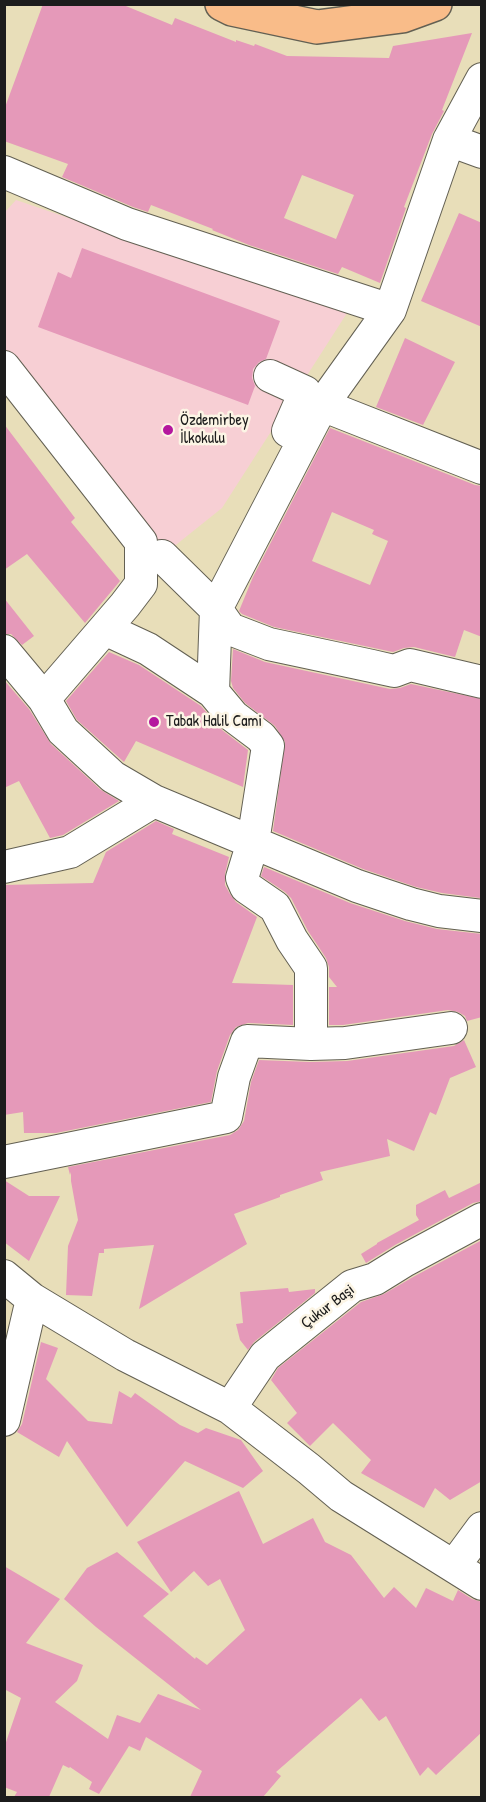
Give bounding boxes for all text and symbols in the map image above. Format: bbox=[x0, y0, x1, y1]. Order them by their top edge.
place label: Özdemirbey İlkokulu bbox=[180, 411, 249, 449]
marker: Özdemirbey İlkokulu bbox=[161, 423, 175, 437]
place label: Tabak Halil Cami bbox=[166, 712, 262, 732]
marker: Tabak Halil Cami bbox=[147, 715, 161, 729]
street label: Çukur Başi bbox=[297, 1281, 359, 1333]

